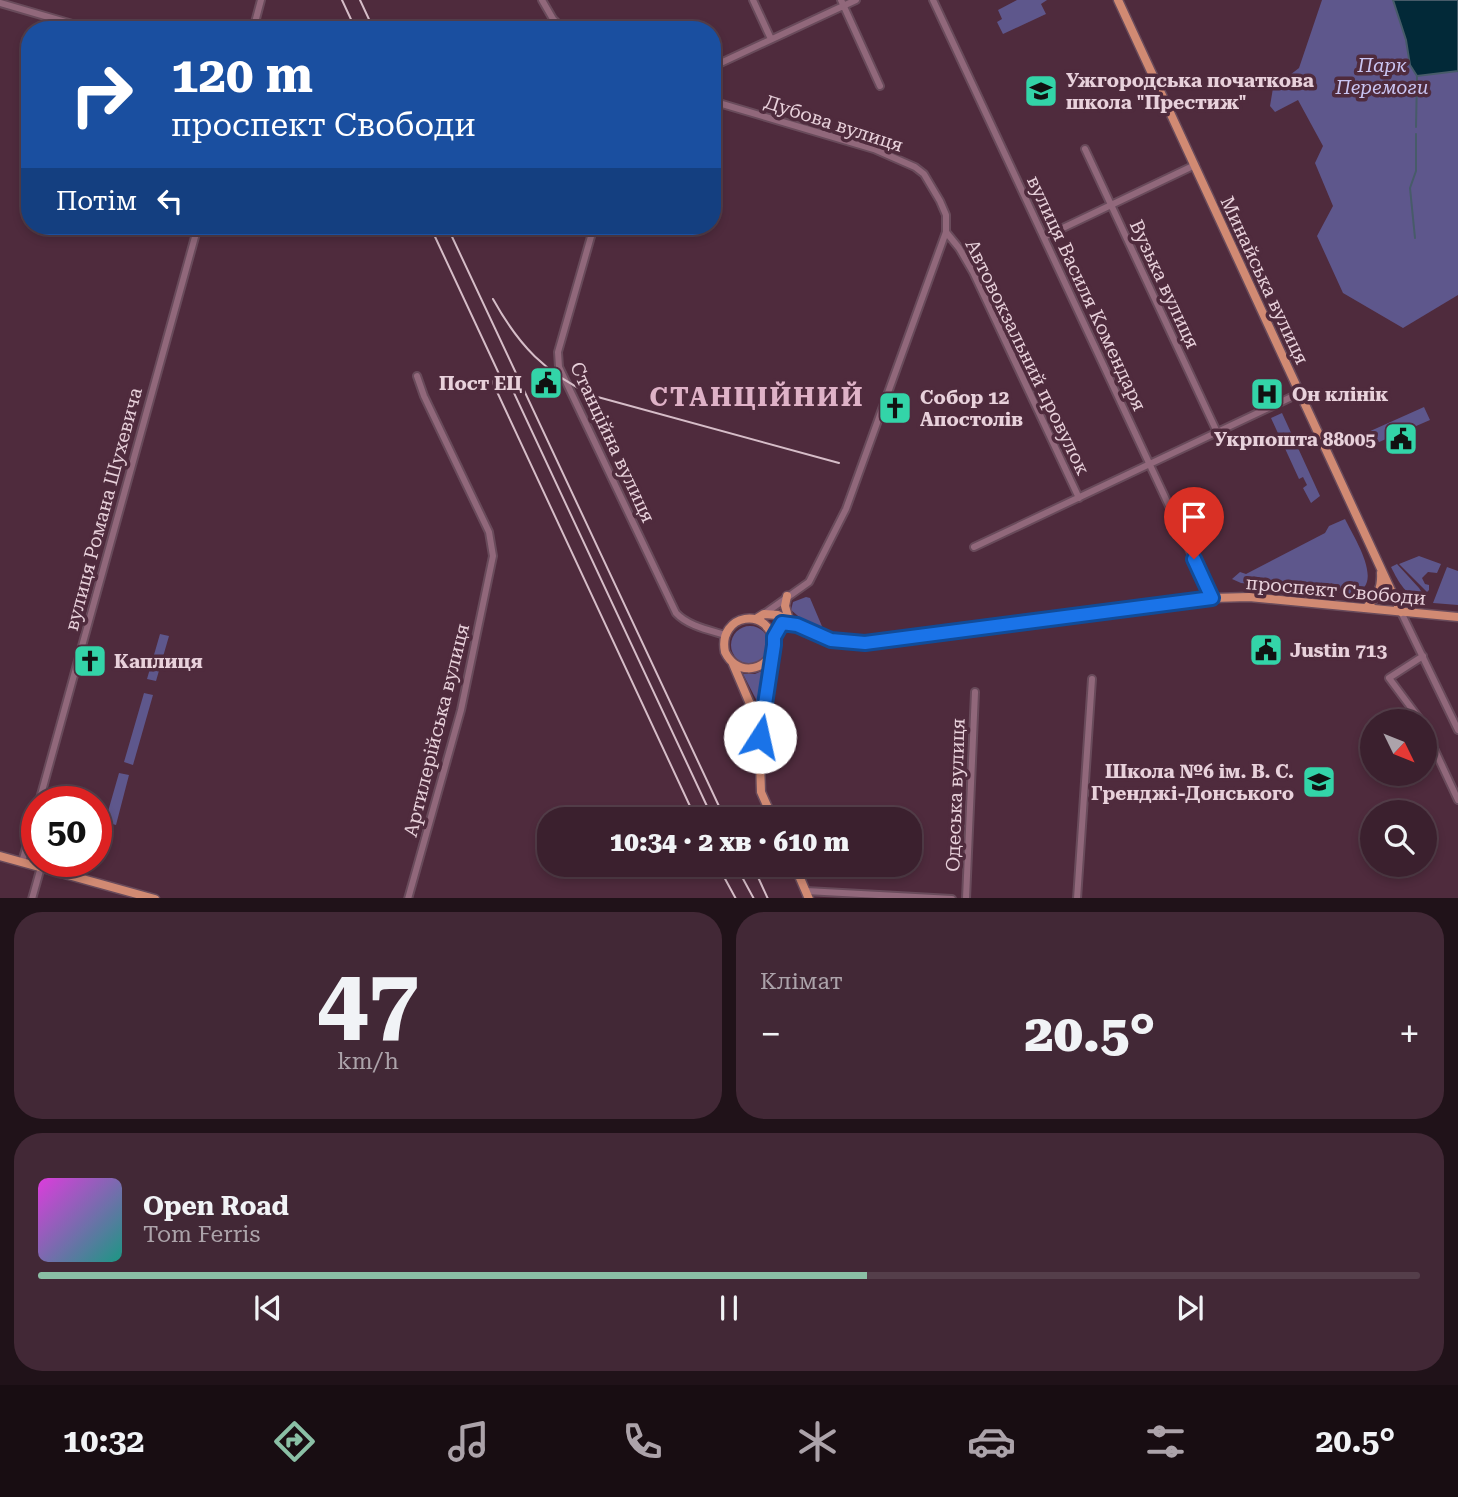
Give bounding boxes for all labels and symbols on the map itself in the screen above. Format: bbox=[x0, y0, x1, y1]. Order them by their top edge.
park label: Парк Перемоги bbox=[1334, 54, 1429, 99]
place label: Ужгородська початкова школа "Престиж" bbox=[1066, 69, 1314, 114]
school or university icon: Ужгородська початкова школа "Престиж" bbox=[1022, 72, 1060, 110]
street label: Дубова вулиця bbox=[762, 90, 906, 157]
street label: вулиця Василя Комендаря bbox=[1022, 172, 1151, 415]
street label: Минайська вулиця bbox=[1216, 193, 1314, 368]
street label: Вузька вулиця bbox=[1125, 216, 1204, 352]
street label: Автовокзальний провулок bbox=[960, 236, 1095, 479]
street label: Станційна вулиця bbox=[565, 358, 660, 526]
public building icon: Пост ЕЦ bbox=[527, 364, 565, 402]
place label: Пост ЕЦ bbox=[439, 372, 522, 395]
hospital icon: Он клінік bbox=[1248, 375, 1286, 413]
district label: СТАНЦІЙНИЙ bbox=[650, 381, 864, 412]
place label: Он клінік bbox=[1292, 383, 1388, 406]
street label: вулиця Романа Шухевича bbox=[60, 384, 147, 633]
place label: Собор 12 Апостолів bbox=[920, 386, 1023, 431]
church icon: Собор 12 Апостолів bbox=[876, 389, 914, 427]
public building icon: Укрпошта 88005 bbox=[1382, 420, 1420, 458]
place label: Укрпошта 88005 bbox=[1214, 428, 1376, 451]
pin bbox=[1164, 487, 1224, 559]
street label: проспект Свободи bbox=[1245, 571, 1427, 610]
street label: Артилерійська вулиця bbox=[399, 621, 474, 839]
public building icon: Justin 713 bbox=[1247, 631, 1285, 669]
place label: Justin 713 bbox=[1290, 639, 1387, 662]
church icon: Каплиця bbox=[71, 642, 109, 680]
place label: Каплиця bbox=[114, 650, 203, 673]
position arrow bbox=[723, 700, 797, 774]
north arrow bbox=[1360, 709, 1437, 786]
street label: Одеська вулиця bbox=[941, 718, 970, 872]
place label: Школа №6 ім. В. С. Гренджі-Донського bbox=[1091, 760, 1294, 805]
school or university icon: Школа №6 ім. В. С. Гренджі-Донського bbox=[1300, 763, 1338, 801]
speed limit sign: 50 bbox=[21, 786, 112, 877]

